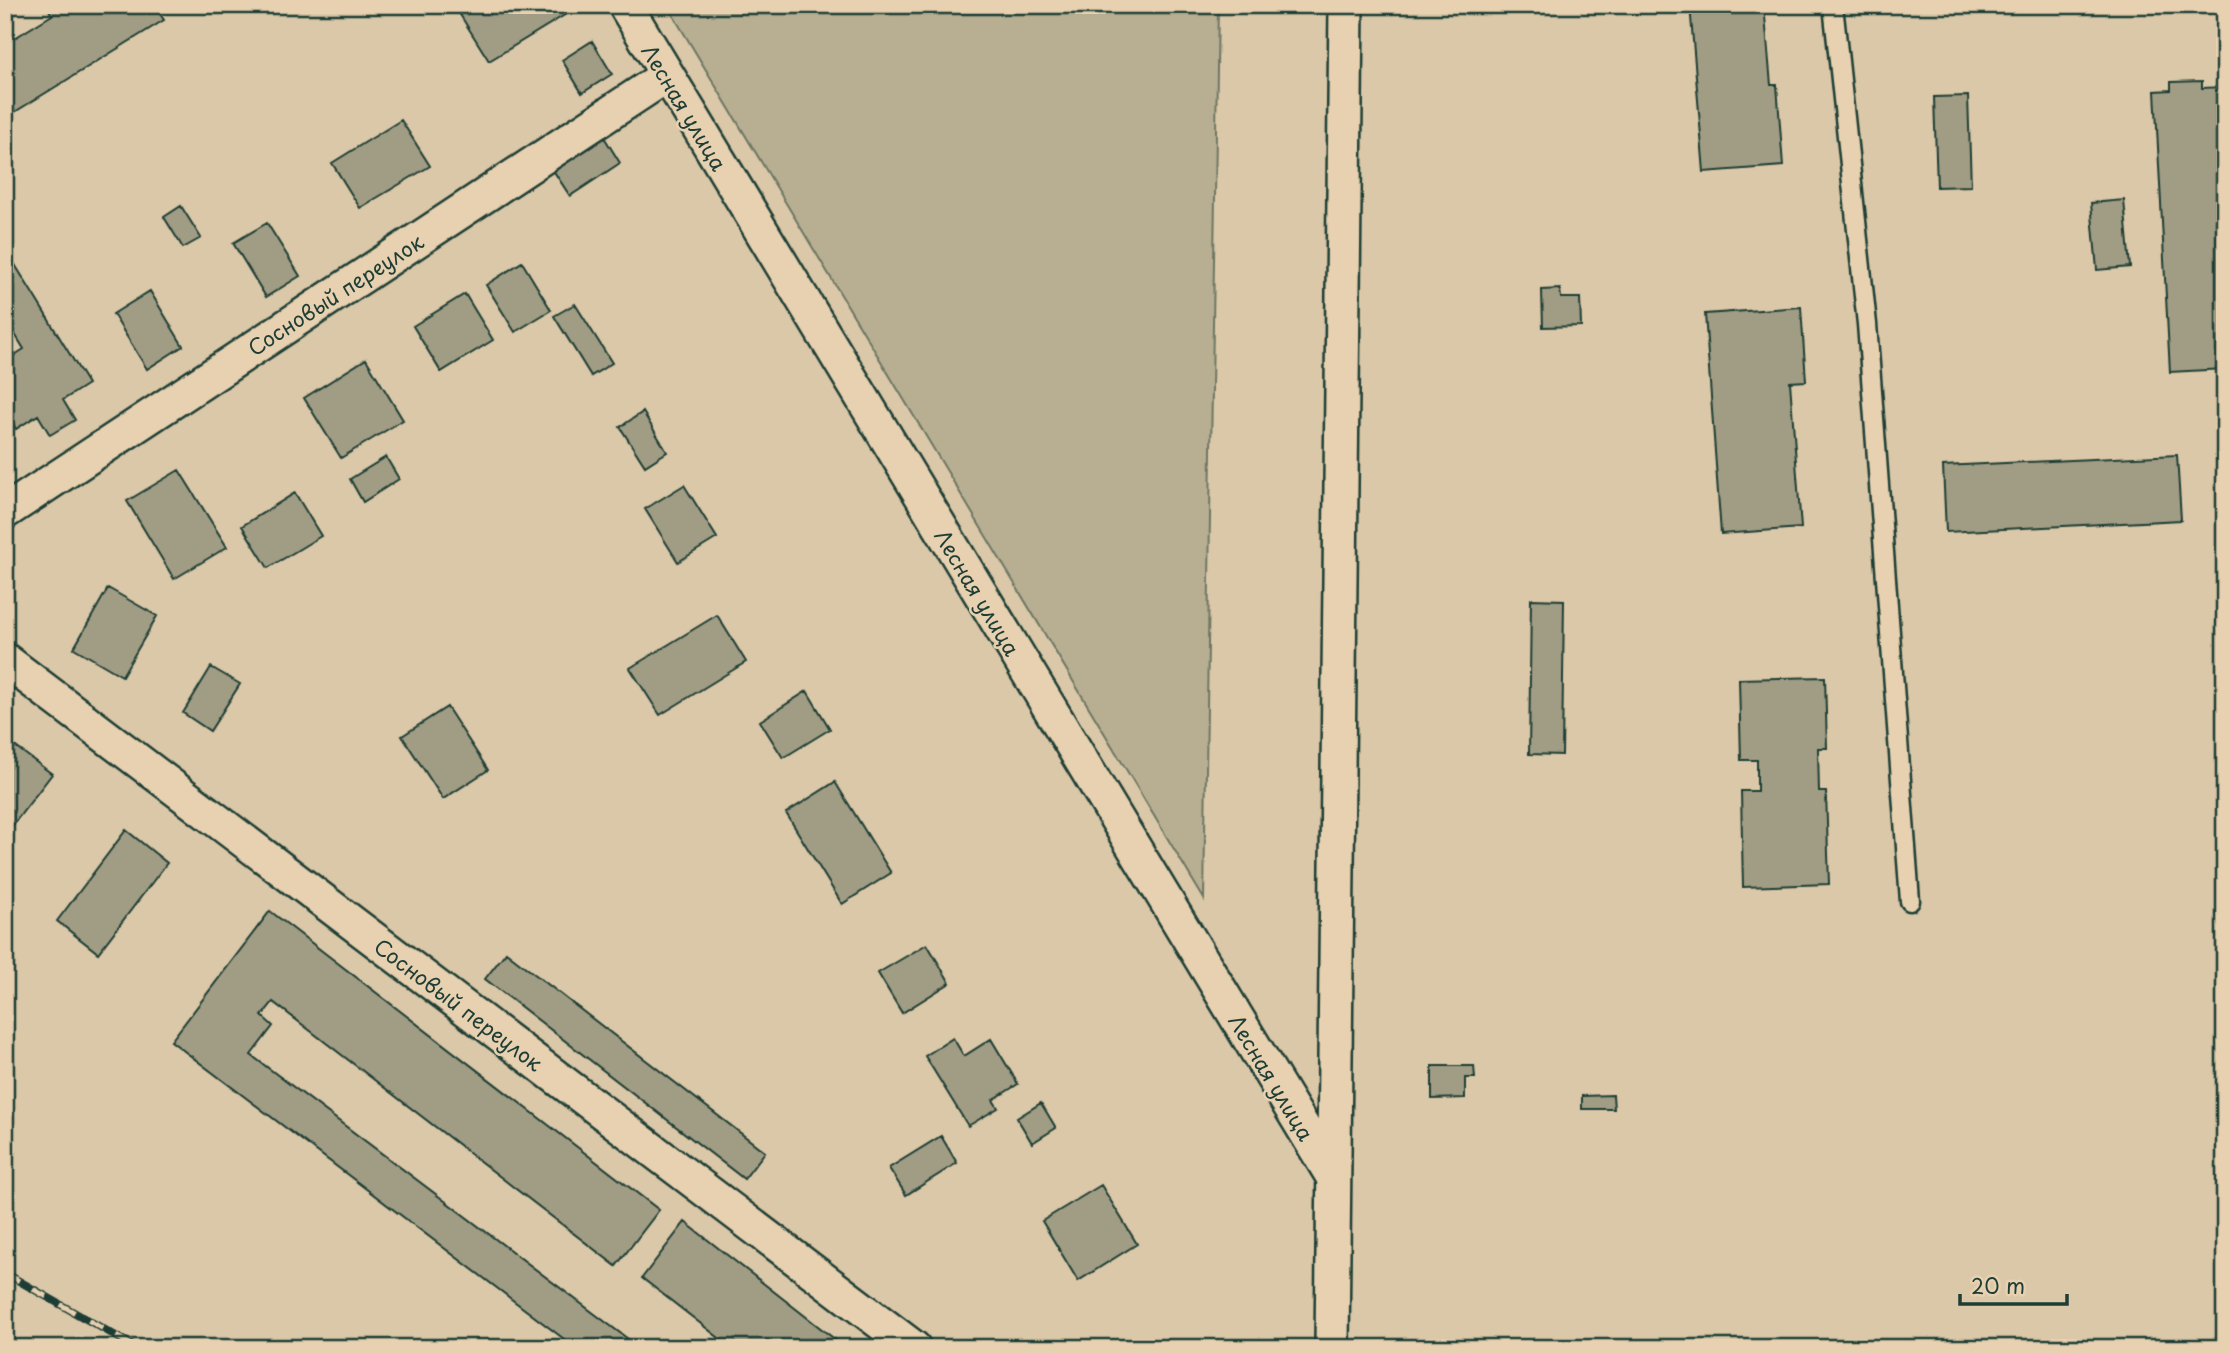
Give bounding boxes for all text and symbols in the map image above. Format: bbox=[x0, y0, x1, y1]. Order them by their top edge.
street label: Лесная улица bbox=[635, 38, 736, 177]
street label: Сосновый переулок bbox=[241, 225, 430, 363]
street label: Лесная улица bbox=[928, 523, 1029, 662]
street label: Сосновый переулок bbox=[368, 930, 550, 1078]
street label: Лесная улица bbox=[1222, 1008, 1323, 1147]
scale bar bbox=[1960, 1262, 2067, 1306]
text: 20 m bbox=[1971, 1269, 2025, 1301]

